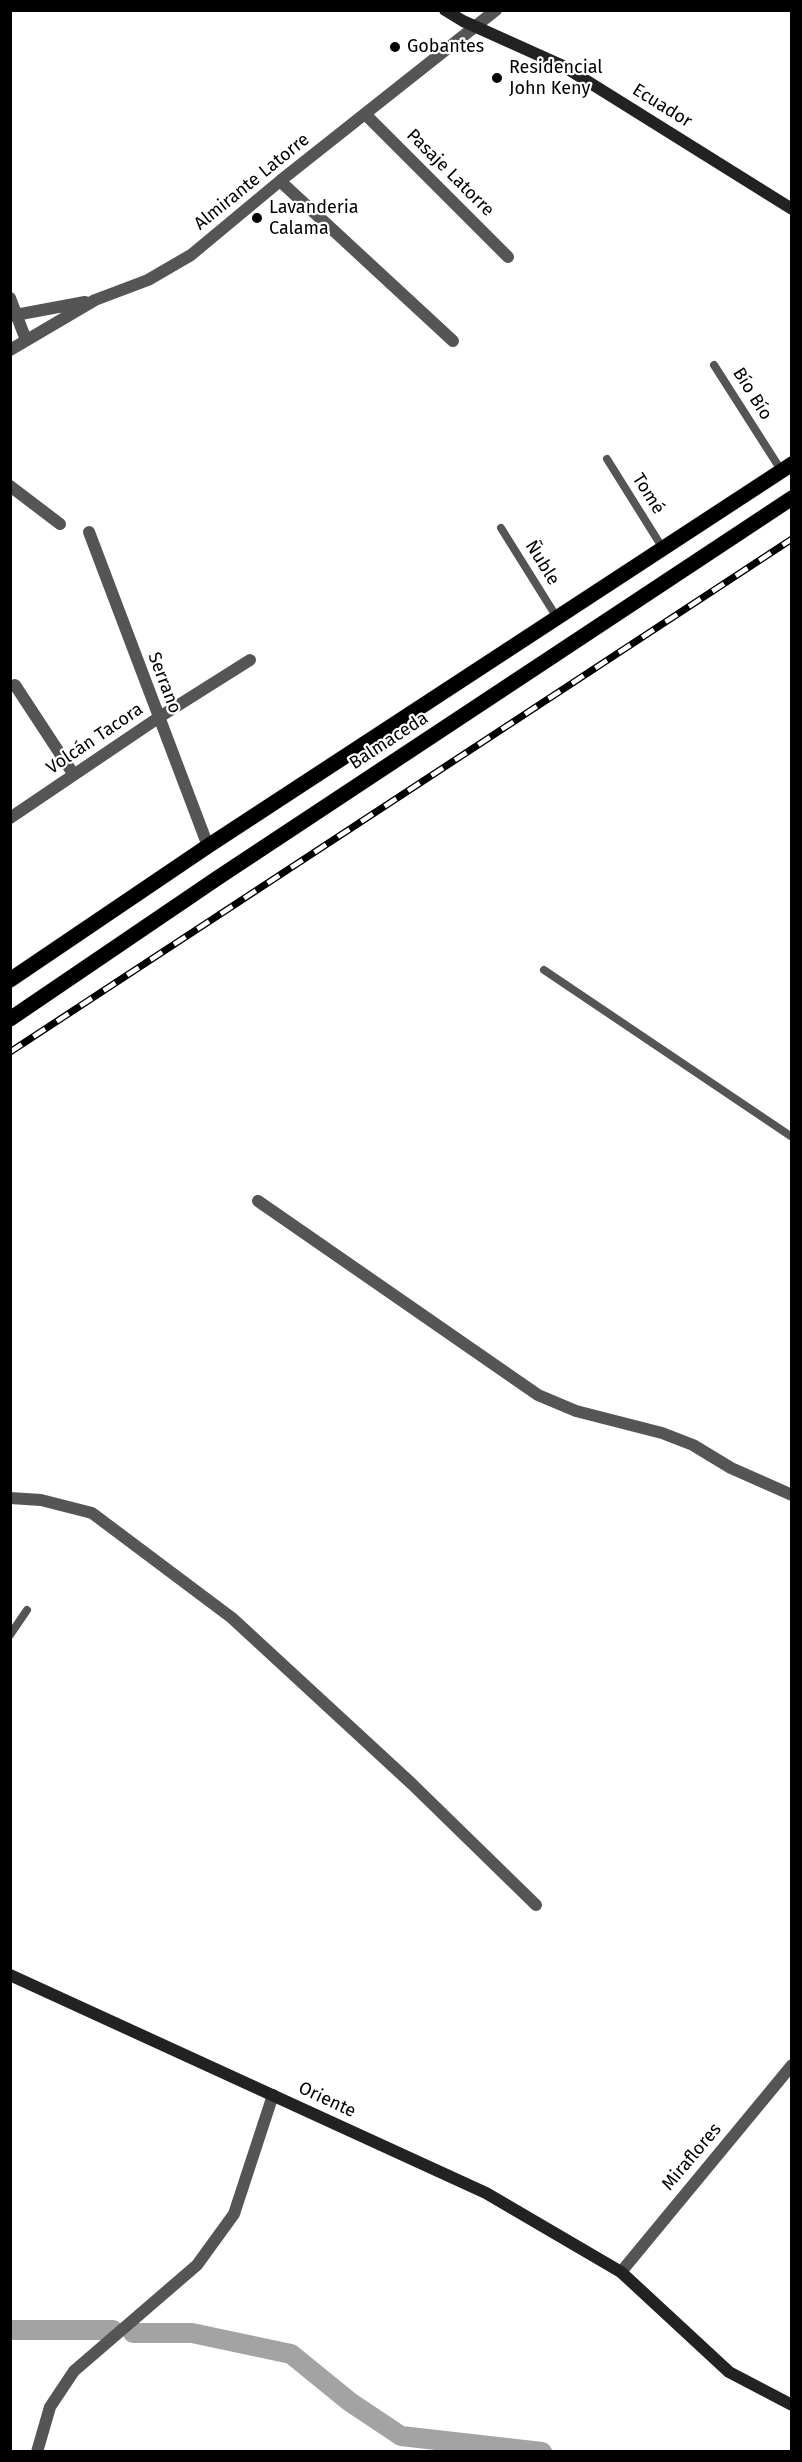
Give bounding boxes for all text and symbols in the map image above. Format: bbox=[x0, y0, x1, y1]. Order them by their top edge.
place label: Gobantes bbox=[407, 36, 484, 58]
marker: Gobantes bbox=[388, 40, 402, 54]
place label: Residencial John Keny bbox=[509, 57, 603, 100]
marker: Residencial John Keny bbox=[490, 71, 504, 85]
street label: Ecuador bbox=[628, 79, 696, 133]
street label: Pasaje Latorre bbox=[402, 125, 498, 221]
street label: Almirante Latorre bbox=[190, 129, 314, 235]
place label: Lavanderia Calama bbox=[269, 197, 359, 240]
marker: Lavanderia Calama bbox=[250, 211, 264, 225]
street label: Bío Bío bbox=[728, 364, 776, 424]
street label: Tomé bbox=[627, 470, 669, 518]
street label: Ñuble bbox=[520, 537, 564, 589]
street label: Serrano bbox=[142, 649, 186, 717]
street label: Volcán Tacora bbox=[43, 699, 147, 779]
street label: Balmaceda bbox=[346, 708, 432, 774]
street label: Oriente bbox=[295, 2077, 359, 2123]
street label: Miraflores bbox=[658, 2119, 726, 2195]

